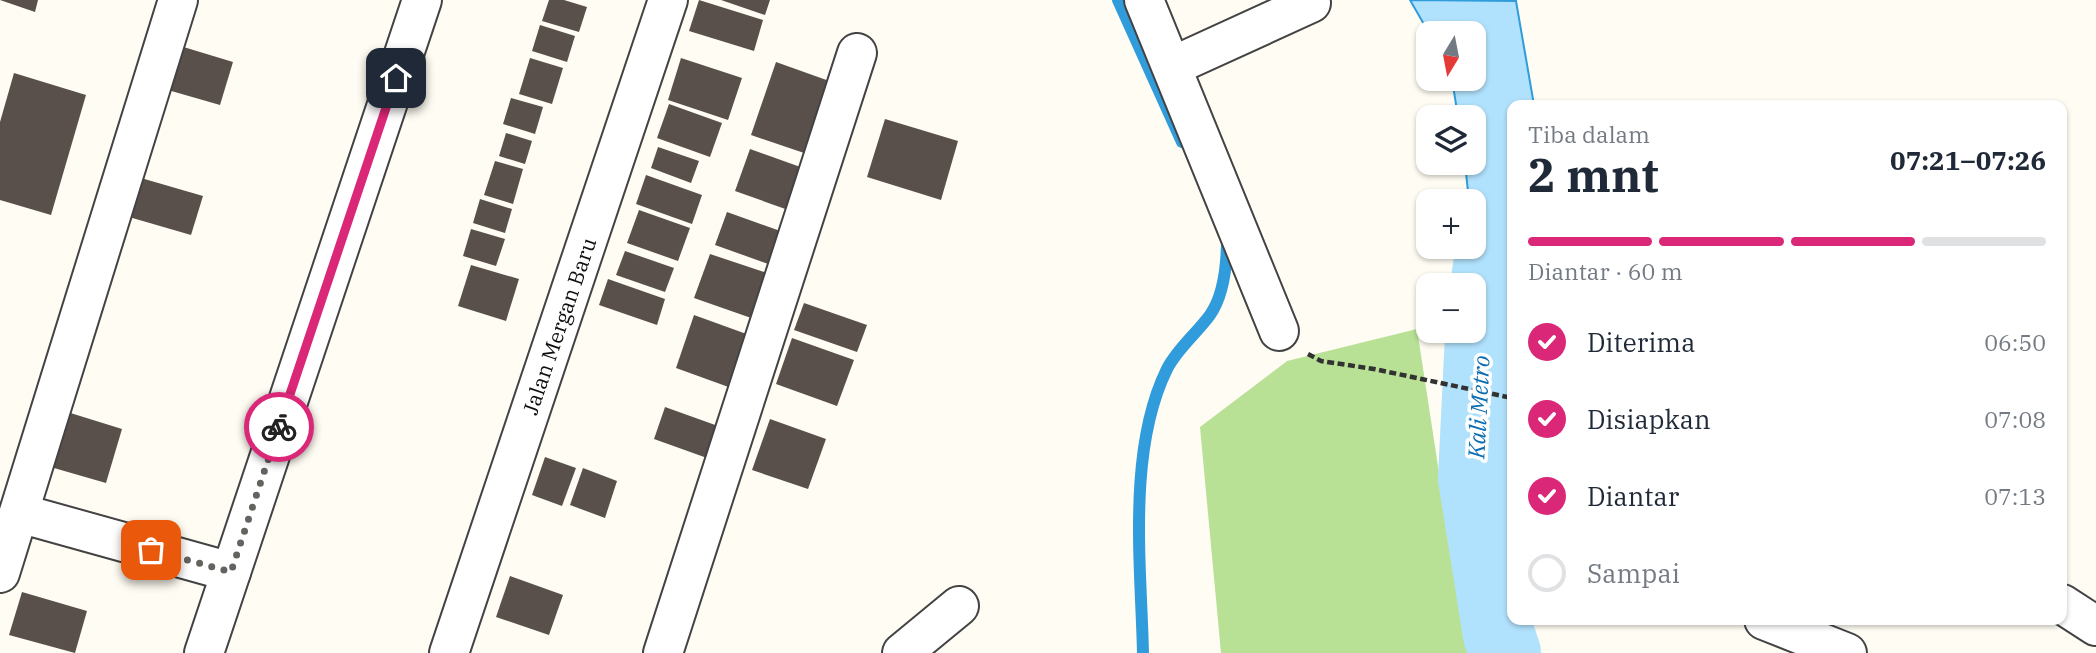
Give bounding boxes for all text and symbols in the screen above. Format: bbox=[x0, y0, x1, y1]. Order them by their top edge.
north arrow bbox=[1416, 21, 1486, 91]
map controls bbox=[1416, 21, 1486, 343]
pin bbox=[366, 48, 426, 108]
icon: home bbox=[377, 59, 415, 97]
button: layers bbox=[1416, 105, 1486, 175]
text: Tiba dalam bbox=[1528, 119, 1650, 149]
text: 07:21–07:26 bbox=[1890, 143, 2046, 177]
text: 2 mnt bbox=[1528, 145, 1659, 205]
button: + bbox=[1416, 189, 1486, 259]
street label: Jalan Mergan Baru bbox=[516, 234, 602, 418]
text: Diantar · 60 m bbox=[1528, 256, 1683, 286]
button: − bbox=[1416, 273, 1486, 343]
icon: check bbox=[1528, 323, 1566, 361]
text: Diterima bbox=[1587, 325, 1695, 359]
text: 06:50 bbox=[1984, 327, 2046, 357]
water label: Kali Metro bbox=[1460, 355, 1496, 460]
courier bbox=[244, 392, 314, 462]
icon: check bbox=[1528, 400, 1566, 438]
text: Disiapkan bbox=[1587, 402, 1711, 436]
text: 07:08 bbox=[1984, 404, 2046, 434]
icon: bike bbox=[260, 408, 298, 446]
icon: check bbox=[1528, 477, 1566, 515]
text: Diantar bbox=[1587, 479, 1679, 513]
text: 07:13 bbox=[1984, 481, 2046, 511]
pin bbox=[121, 520, 181, 580]
icon: bag bbox=[132, 531, 170, 569]
text: Sampai bbox=[1587, 556, 1680, 590]

